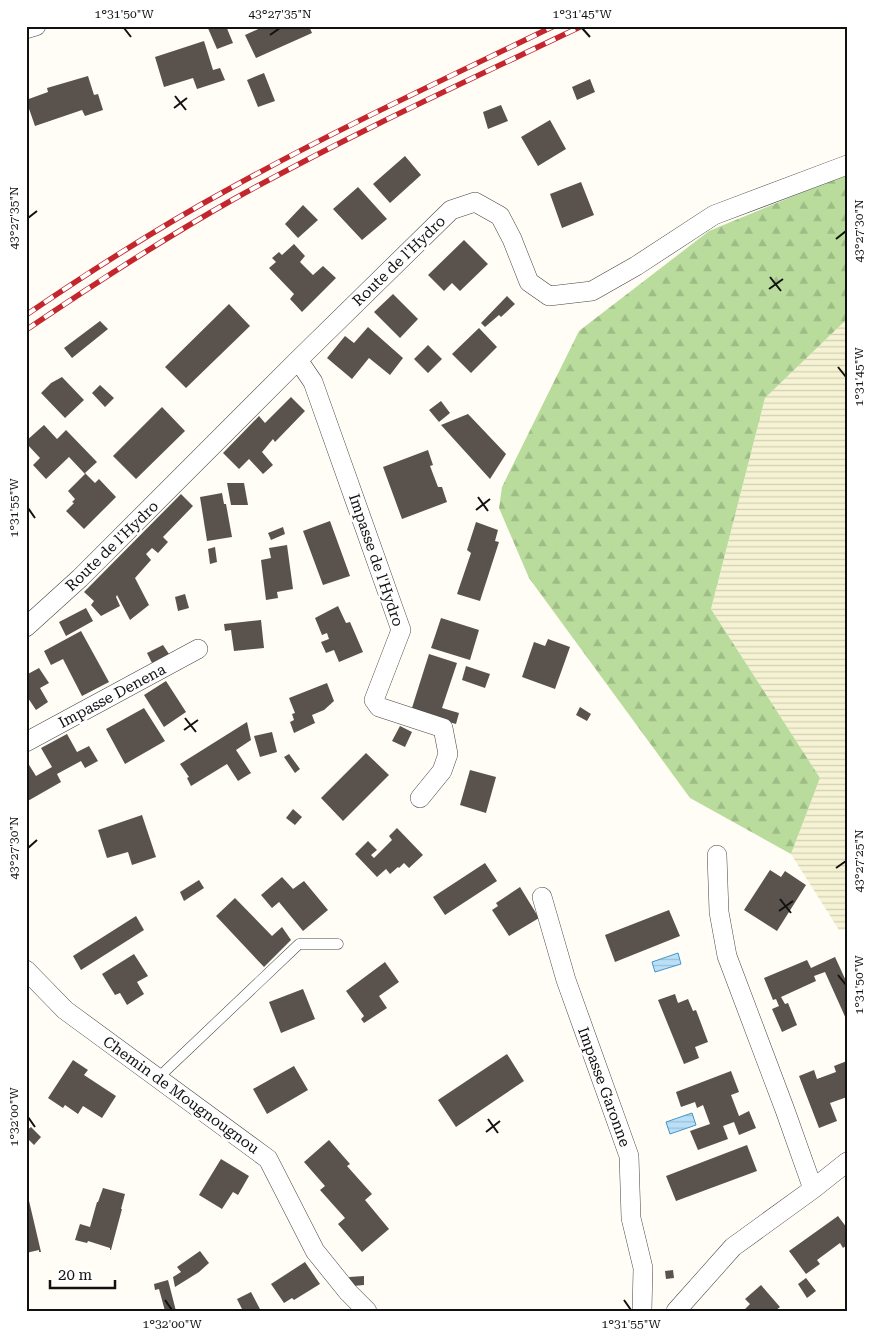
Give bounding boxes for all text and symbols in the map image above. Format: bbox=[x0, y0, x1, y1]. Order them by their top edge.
text: 1°31'50"W bbox=[94, 7, 154, 21]
text: 43°27'35"N bbox=[248, 7, 312, 21]
text: 1°31'45"W bbox=[552, 7, 612, 21]
text: 43°27'35"N bbox=[7, 186, 21, 250]
text: 43°27'30"N bbox=[852, 199, 866, 263]
street label: Route de l'Hydro bbox=[349, 212, 449, 310]
text: 1°31'45"W bbox=[852, 347, 866, 407]
text: 1°31'55"W bbox=[7, 478, 21, 538]
street label: Impasse de l'Hydro bbox=[345, 491, 407, 629]
street label: Route de l'Hydro bbox=[62, 497, 162, 595]
street label: Impasse Denena bbox=[55, 660, 169, 732]
text: 43°27'30"N bbox=[7, 816, 21, 880]
text: 43°27'25"N bbox=[852, 829, 866, 893]
text: 1°31'50"W bbox=[852, 955, 866, 1015]
street label: Impasse Garonne bbox=[574, 1025, 634, 1149]
street label: Chemin de Mougnougnou bbox=[99, 1032, 263, 1158]
text: 1°32'00"W bbox=[7, 1087, 21, 1147]
scale bar bbox=[50, 1257, 115, 1289]
text: 20 m bbox=[58, 1266, 93, 1284]
text: 1°32'00"W bbox=[142, 1317, 202, 1331]
text: 1°31'55"W bbox=[601, 1317, 661, 1331]

